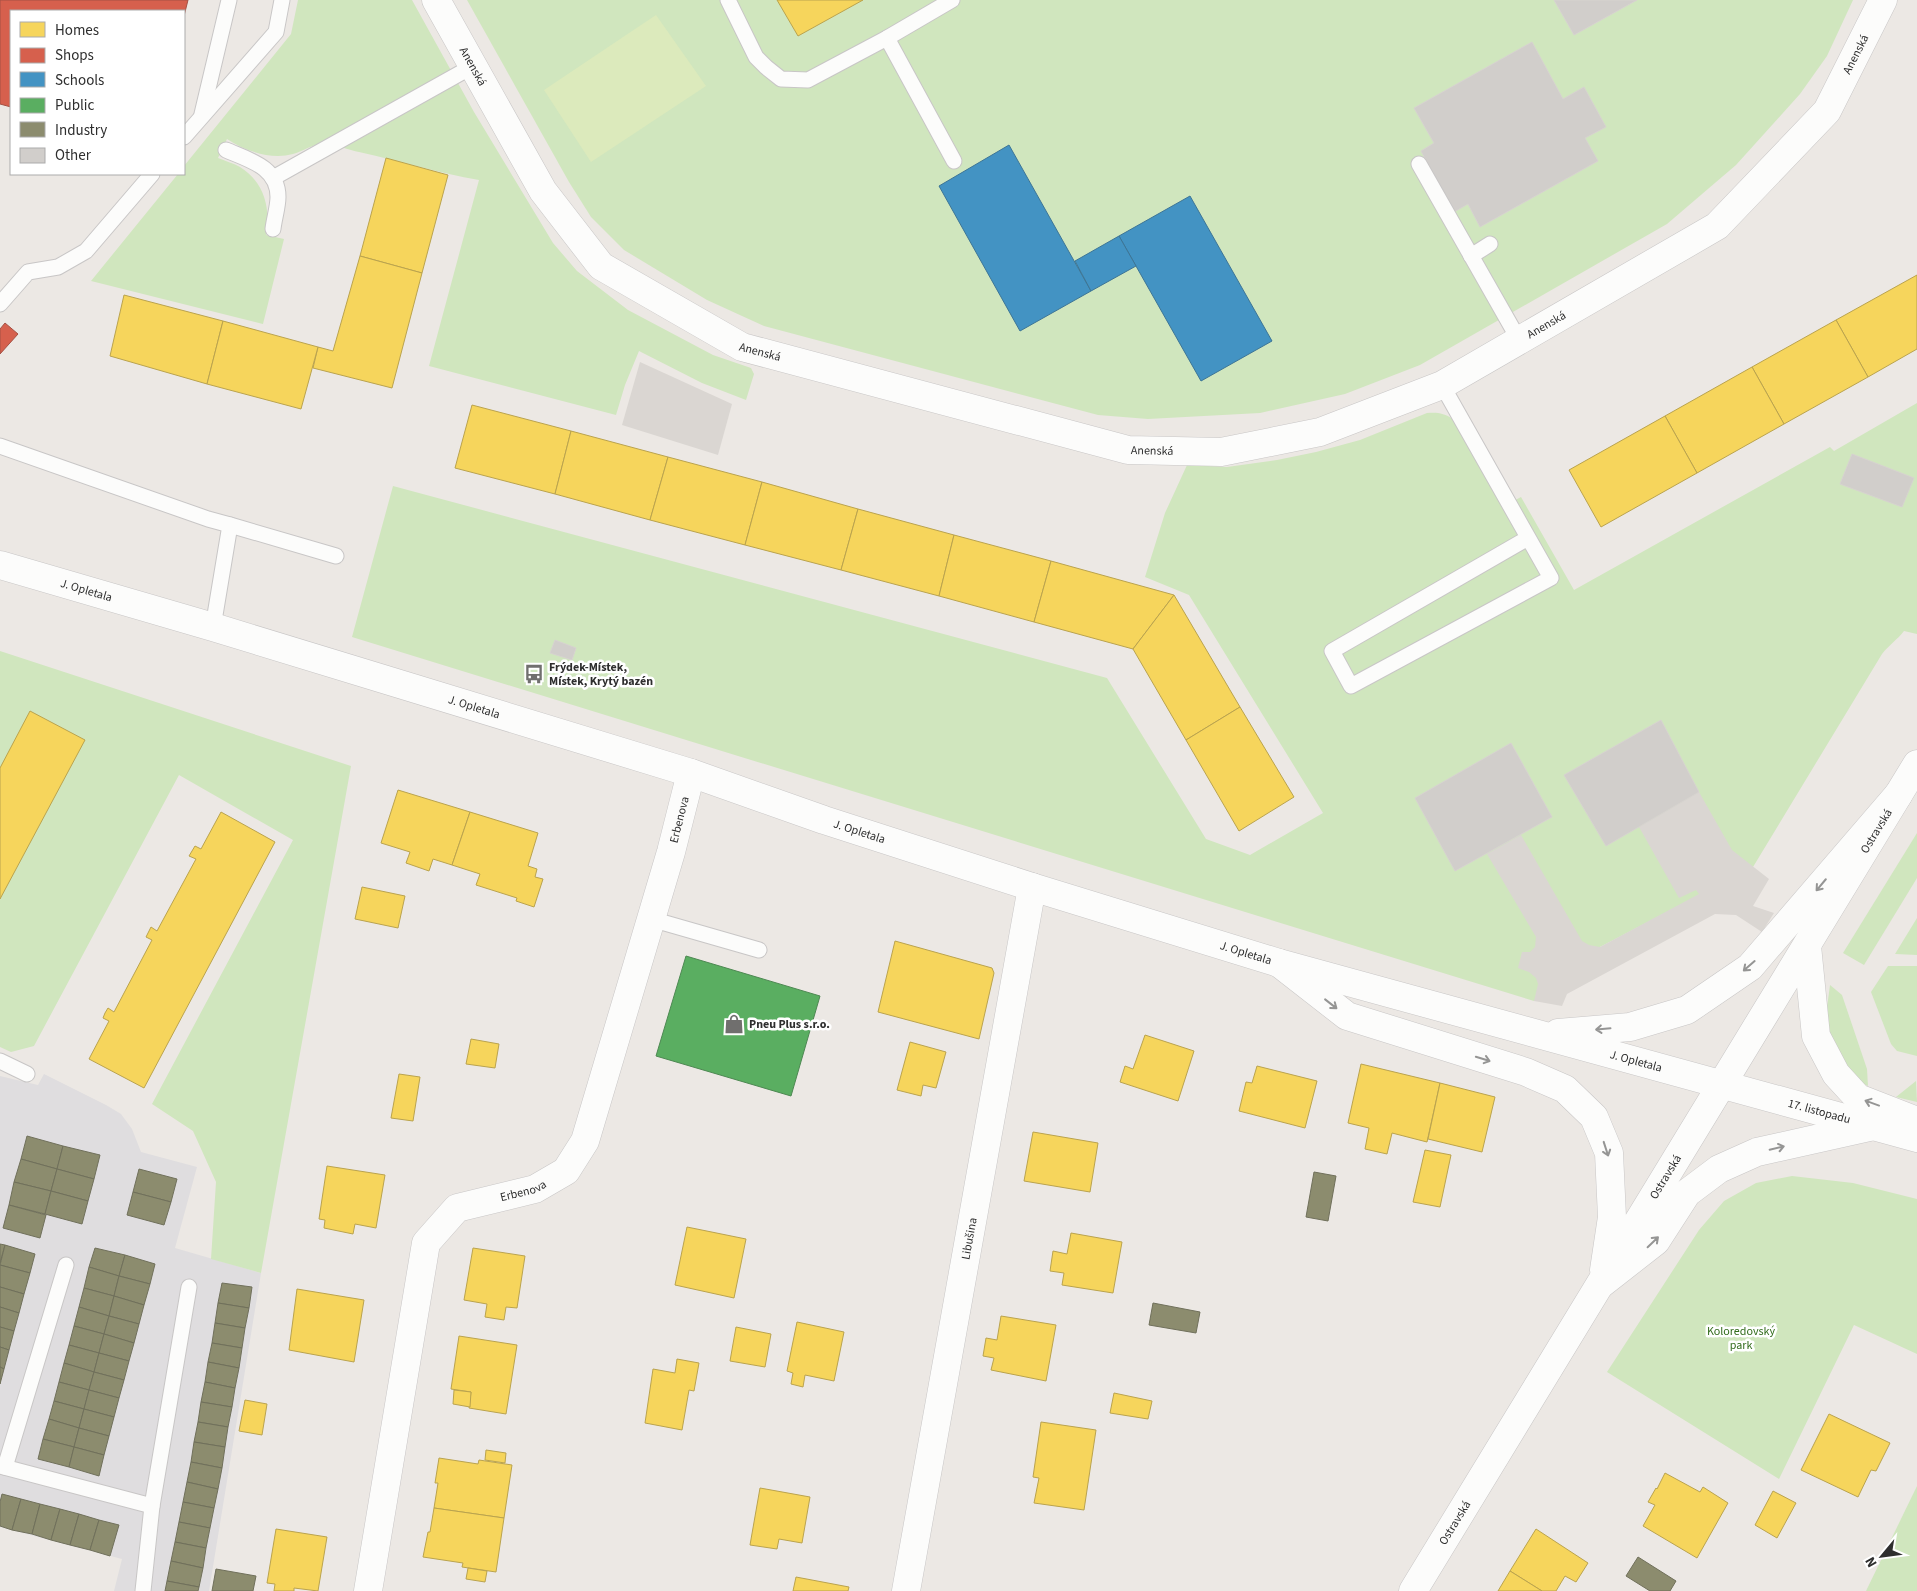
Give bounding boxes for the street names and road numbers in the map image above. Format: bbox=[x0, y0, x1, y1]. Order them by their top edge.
street label: Anenská bbox=[1838, 31, 1873, 77]
street label: Anenská bbox=[455, 44, 491, 89]
street label: Anenská bbox=[1524, 307, 1569, 343]
street label: Anenská bbox=[737, 338, 783, 366]
street label: Anenská bbox=[1131, 442, 1174, 459]
street label: J. Opletala bbox=[58, 575, 114, 606]
street label: J. Opletala bbox=[446, 691, 502, 723]
street label: Erbenova bbox=[665, 795, 693, 845]
street label: Ostravská bbox=[1856, 806, 1896, 856]
street label: J. Opletala bbox=[831, 815, 888, 848]
street label: J. Opletala bbox=[1218, 937, 1274, 969]
street label: J. Opletala bbox=[1608, 1046, 1664, 1076]
street label: 17. listopadu bbox=[1786, 1095, 1853, 1128]
street label: Ostravská bbox=[1645, 1151, 1685, 1202]
street label: Erbenova bbox=[498, 1176, 550, 1206]
street label: Libušina bbox=[957, 1216, 981, 1261]
street label: Ostravská bbox=[1435, 1497, 1475, 1548]

